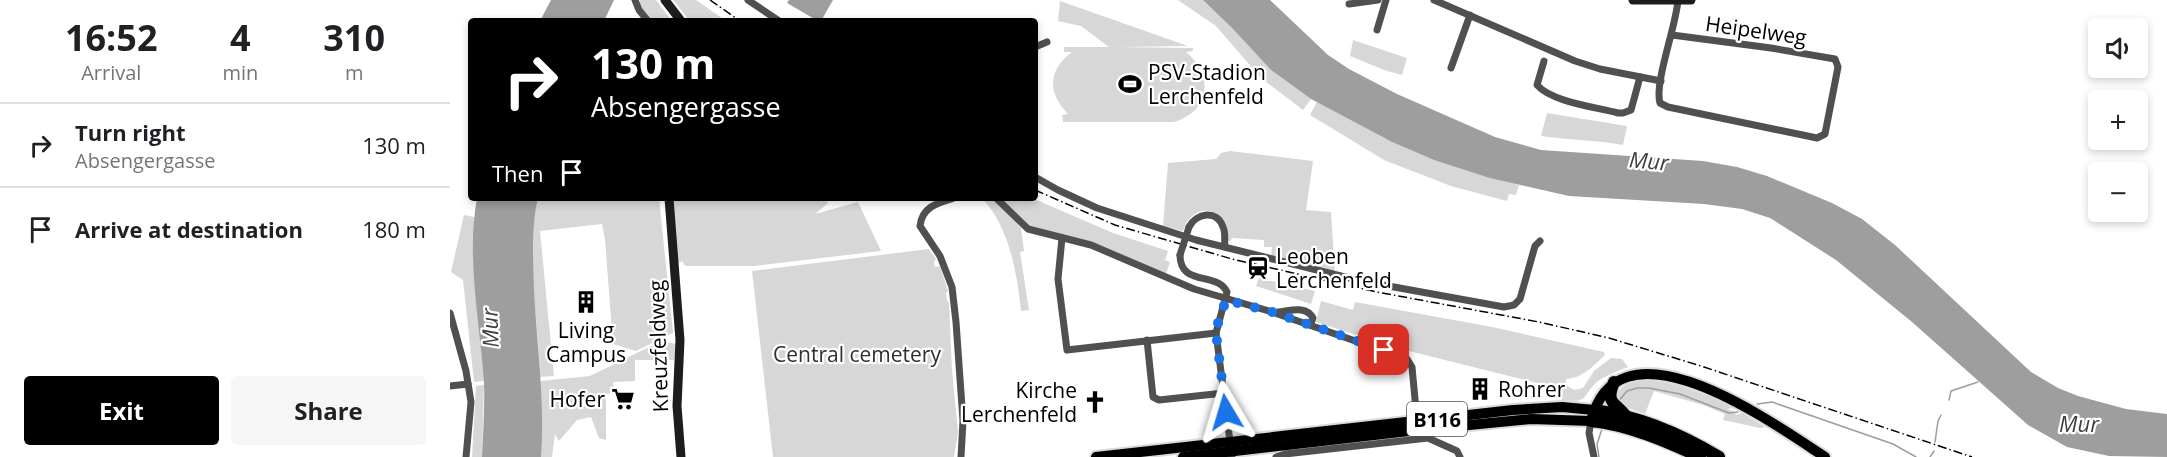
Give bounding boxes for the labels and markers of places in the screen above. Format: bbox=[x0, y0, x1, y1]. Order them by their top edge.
place label: PSV-Stadion Lerchenfeld bbox=[1148, 58, 1266, 110]
sports icon: PSV-Stadion Lerchenfeld bbox=[1117, 71, 1143, 97]
place label: Leoben Lerchenfeld bbox=[1276, 242, 1392, 294]
station icon: Leoben Lerchenfeld bbox=[1245, 255, 1271, 281]
building icon: Living Campus bbox=[573, 289, 599, 315]
place label: Living Campus bbox=[546, 316, 626, 368]
pin bbox=[1358, 324, 1409, 375]
place label: Rohrer bbox=[1498, 375, 1566, 403]
place label: Kirche Lerchenfeld bbox=[961, 376, 1077, 428]
building icon: Rohrer bbox=[1467, 376, 1493, 402]
place label: Hofer bbox=[549, 385, 605, 413]
supermarket icon: Hofer bbox=[610, 386, 636, 412]
church icon: Kirche Lerchenfeld bbox=[1082, 389, 1108, 415]

